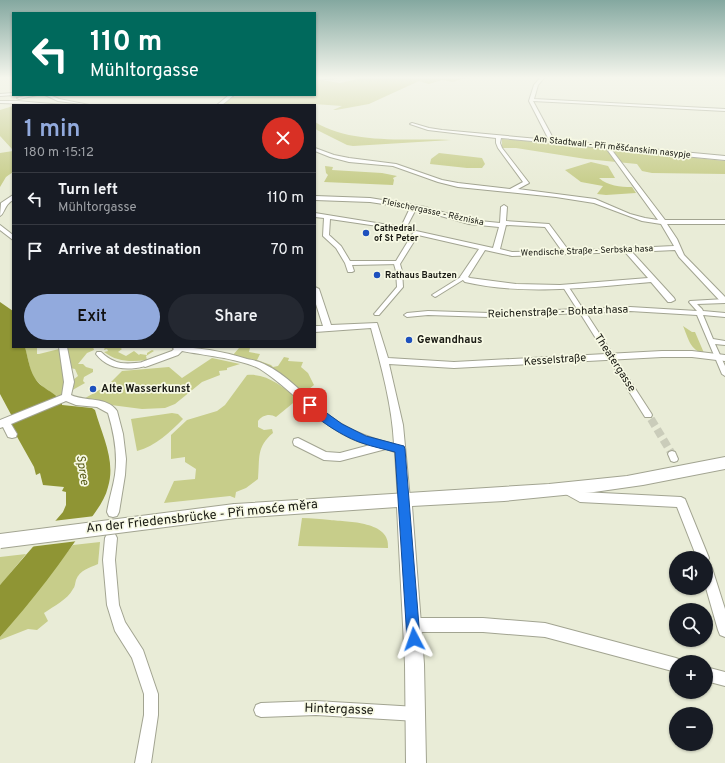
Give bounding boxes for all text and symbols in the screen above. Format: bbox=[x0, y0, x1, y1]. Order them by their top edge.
text: 110 m bbox=[90, 25, 162, 61]
icon: left bbox=[24, 28, 76, 80]
text: Mühltorgasse bbox=[90, 60, 199, 83]
text: 1 min bbox=[24, 115, 81, 145]
button: close bbox=[262, 117, 304, 159]
street label: Am Stadtwall - Při měšćanskim nasypje bbox=[533, 133, 691, 161]
text: 180 m · 15:12 bbox=[24, 145, 94, 161]
text: Turn left bbox=[58, 181, 118, 200]
icon: left bbox=[24, 188, 46, 210]
text: 110 m bbox=[267, 189, 304, 208]
street label: Fleischergasse - Rězniska bbox=[381, 196, 485, 228]
text: Mühltorgasse bbox=[58, 200, 137, 216]
place label: Cathedral of St Peter bbox=[374, 223, 419, 244]
marker: Cathedral of St Peter bbox=[361, 228, 371, 238]
icon: arrive bbox=[24, 240, 46, 262]
text: Arrive at destination bbox=[58, 241, 201, 260]
text: 70 m bbox=[271, 241, 304, 260]
street label: Wendische Straße - Serbska hasa bbox=[521, 243, 654, 259]
marker: Rathaus Bautzen bbox=[372, 270, 382, 280]
place label: Rathaus Bautzen bbox=[385, 270, 457, 281]
button: Exit bbox=[24, 294, 160, 340]
button: Share bbox=[168, 294, 304, 340]
street label: Reichenstraße - Bohata hasa bbox=[487, 303, 629, 321]
street label: Theatergasse bbox=[591, 331, 639, 395]
place label: Gewandhaus bbox=[417, 333, 482, 347]
marker: Gewandhaus bbox=[404, 335, 414, 345]
street label: Kesselstraße bbox=[523, 351, 587, 369]
place label: Alte Wasserkunst bbox=[101, 382, 190, 396]
marker: Alte Wasserkunst bbox=[88, 384, 98, 394]
pin bbox=[293, 388, 327, 422]
icon: arrive bbox=[299, 394, 321, 416]
water label: Spree bbox=[72, 454, 92, 487]
street label: An der Friedensbrücke - Při mosće měra bbox=[85, 497, 319, 537]
map controls bbox=[669, 551, 713, 751]
button: sound bbox=[669, 551, 713, 595]
button: search bbox=[669, 603, 713, 647]
position arrow bbox=[393, 618, 435, 660]
button: + bbox=[669, 655, 713, 699]
street label: Hintergasse bbox=[304, 701, 374, 719]
button: − bbox=[669, 707, 713, 751]

